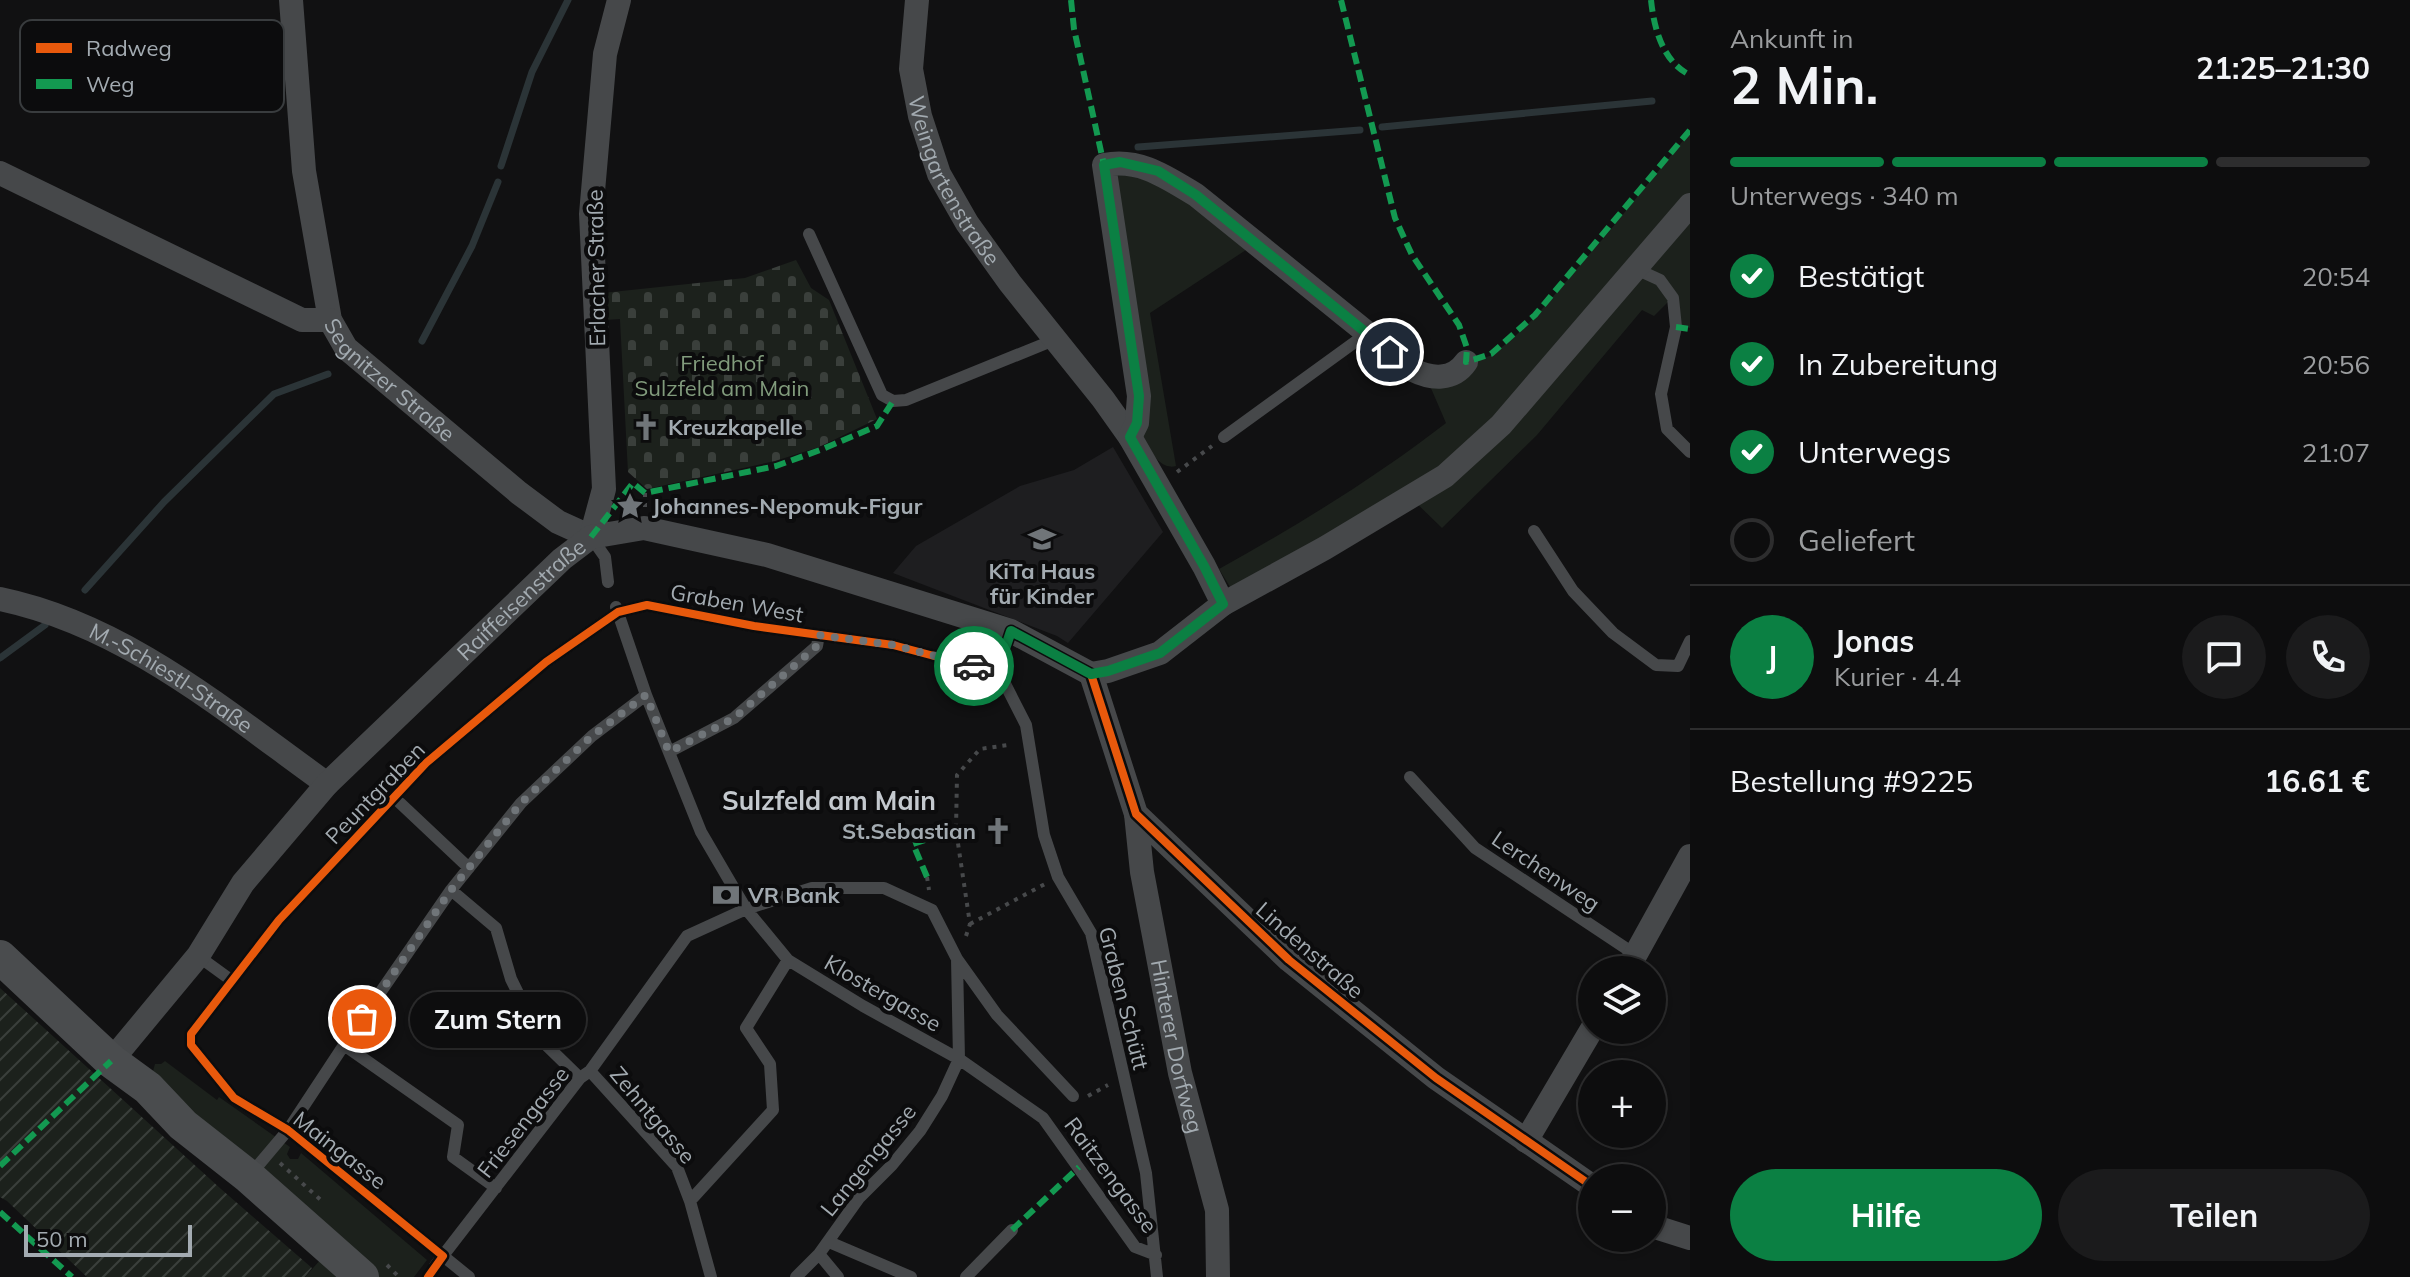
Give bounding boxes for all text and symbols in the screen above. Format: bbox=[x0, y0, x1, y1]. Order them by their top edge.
legend bbox=[20, 20, 284, 112]
text: Ankunft in bbox=[1730, 22, 1853, 55]
text: Radweg bbox=[86, 34, 172, 62]
text: 21:25–21:30 bbox=[2196, 49, 2370, 87]
text: 2 Min. bbox=[1730, 52, 1879, 117]
text: Weg bbox=[86, 70, 134, 98]
street label: Weingartenstraße bbox=[902, 93, 1007, 271]
text: Unterwegs · 340 m bbox=[1730, 179, 1959, 212]
street label: Erlacher Straße bbox=[581, 189, 611, 347]
icon: check bbox=[1730, 254, 1774, 298]
text: Bestätigt bbox=[1798, 257, 1924, 295]
text: 20:54 bbox=[2302, 260, 2370, 293]
street label: Segnitzer Straße bbox=[318, 313, 461, 447]
pin bbox=[1356, 318, 1424, 386]
icon: home bbox=[1368, 330, 1412, 374]
icon: check bbox=[1730, 342, 1774, 386]
text: In Zubereitung bbox=[1798, 345, 1998, 383]
text: 20:56 bbox=[2302, 348, 2370, 381]
park label: Friedhof Sulzfeld am Main bbox=[635, 349, 809, 402]
church icon: Kreuzkapelle bbox=[631, 412, 661, 442]
place label: Kreuzkapelle bbox=[668, 413, 803, 441]
icon: check bbox=[1730, 430, 1774, 474]
text: Unterwegs bbox=[1798, 433, 1951, 471]
text: 21:07 bbox=[2302, 436, 2370, 469]
place icon: Johannes-Nepomuk-Figur bbox=[615, 491, 645, 521]
place label: Johannes-Nepomuk-Figur bbox=[652, 492, 923, 520]
text: Geliefert bbox=[1798, 521, 1915, 559]
school or university icon: KiTa Haus für Kinder bbox=[1027, 524, 1057, 554]
street label: Raiffeisenstraße bbox=[451, 532, 591, 666]
place label: KiTa Haus für Kinder bbox=[989, 557, 1095, 610]
street label: Graben West bbox=[668, 578, 806, 629]
button: chat bbox=[2182, 615, 2266, 699]
button: phone bbox=[2286, 615, 2370, 699]
street label: M.-Schiestl-Straße bbox=[85, 617, 259, 739]
text: Jonas bbox=[1834, 622, 1914, 660]
courier bbox=[934, 626, 1014, 706]
text: J bbox=[1767, 638, 1777, 676]
icon: car bbox=[952, 644, 996, 688]
text: Kurier · 4.4 bbox=[1834, 660, 1961, 693]
street label: Peuntgraben bbox=[319, 736, 431, 850]
text: Bestellung #9225 bbox=[1730, 762, 1973, 800]
text: 16.61 € bbox=[2264, 762, 2370, 800]
district label: Sulzfeld am Main bbox=[722, 784, 936, 817]
church icon: St.Sebastian bbox=[983, 816, 1013, 846]
place label: St.Sebastian bbox=[842, 817, 976, 845]
street label: Lerchenweg bbox=[1487, 825, 1605, 917]
bank icon: VR Bank bbox=[711, 880, 741, 910]
place label: VR Bank bbox=[747, 881, 840, 909]
street label: Lindenstraße bbox=[1250, 896, 1370, 1004]
street label: Graben Schütt bbox=[1093, 924, 1155, 1073]
street label: Klostergasse bbox=[820, 948, 946, 1038]
map controls bbox=[1578, 956, 1666, 1252]
button: layers bbox=[1578, 956, 1666, 1044]
street label: Hinterer Dorfweg bbox=[1145, 957, 1210, 1136]
pin bbox=[328, 985, 396, 1053]
callout: Zum Stern bbox=[410, 991, 586, 1047]
icon: bag bbox=[340, 997, 384, 1041]
text: Zum Stern bbox=[434, 1003, 562, 1036]
button: + bbox=[1578, 1060, 1666, 1148]
street label: Friesengasse bbox=[471, 1061, 575, 1183]
street label: Zehntgasse bbox=[604, 1061, 702, 1169]
street label: Langengasse bbox=[814, 1098, 922, 1222]
street label: Maingasse bbox=[288, 1105, 392, 1195]
street label: Raitzengasse bbox=[1058, 1112, 1164, 1238]
button: − bbox=[1578, 1164, 1666, 1252]
button: Hilfe bbox=[1730, 1169, 2042, 1261]
button: Teilen bbox=[2058, 1169, 2370, 1261]
scale bar bbox=[24, 1221, 192, 1257]
text: 50 m bbox=[36, 1225, 87, 1253]

